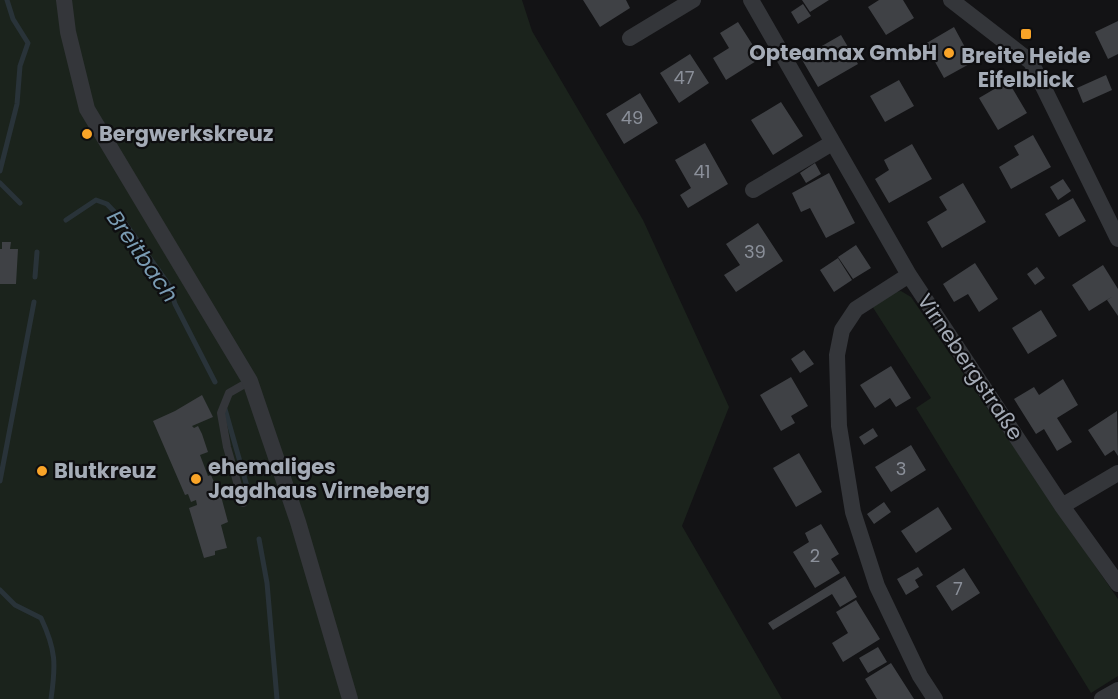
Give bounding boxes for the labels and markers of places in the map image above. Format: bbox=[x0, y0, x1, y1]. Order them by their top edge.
marker: Breite Heide Eifelblick bbox=[1019, 27, 1033, 41]
place label: Opteamax GmbH bbox=[749, 38, 937, 67]
place label: Breite Heide Eifelblick bbox=[961, 41, 1091, 94]
marker: Opteamax GmbH bbox=[942, 46, 956, 60]
place label: Bergwerkskreuz bbox=[99, 119, 273, 148]
marker: Bergwerkskreuz bbox=[80, 127, 94, 141]
place label: ehemaliges Jagdhaus Virneberg bbox=[208, 452, 430, 505]
place label: Blutkreuz bbox=[54, 456, 156, 485]
marker: Blutkreuz bbox=[35, 464, 49, 478]
marker: ehemaliges Jagdhaus Virneberg bbox=[189, 472, 203, 486]

